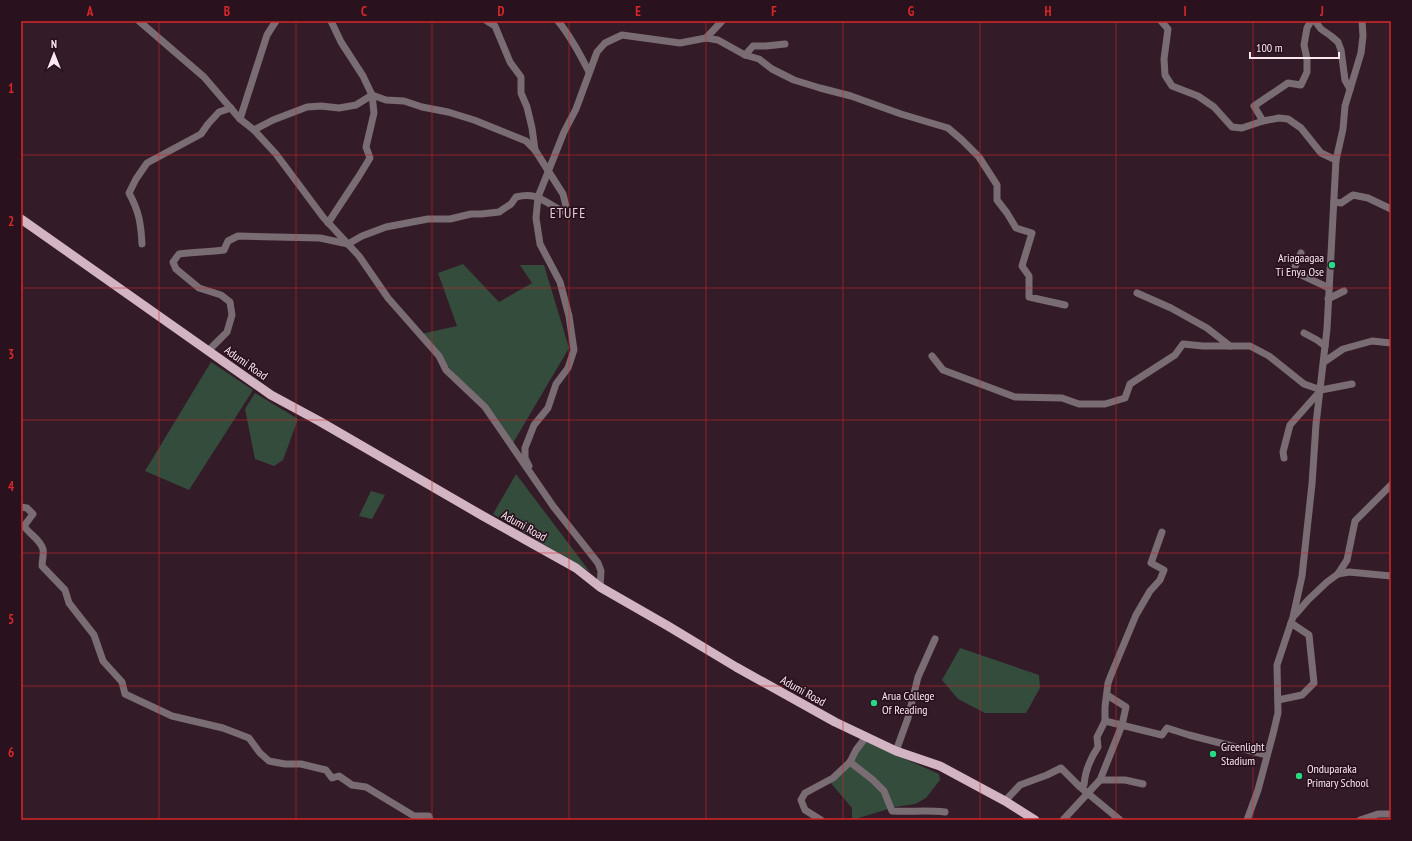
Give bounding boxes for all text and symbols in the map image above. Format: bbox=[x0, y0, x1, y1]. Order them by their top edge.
text: A bbox=[86, 3, 94, 20]
text: B bbox=[224, 3, 230, 20]
text: C bbox=[361, 3, 367, 20]
text: D bbox=[498, 3, 505, 20]
text: E bbox=[635, 3, 641, 20]
text: F bbox=[771, 3, 777, 20]
text: G bbox=[908, 3, 915, 20]
text: H bbox=[1045, 3, 1052, 20]
text: I bbox=[1183, 3, 1187, 20]
text: J bbox=[1319, 3, 1324, 20]
north arrow bbox=[34, 34, 74, 74]
scale bar bbox=[1250, 34, 1339, 60]
text: N bbox=[51, 37, 57, 51]
text: 100 m bbox=[1256, 40, 1283, 55]
text: 1 bbox=[8, 80, 14, 97]
district label: ETUFE bbox=[550, 204, 586, 222]
text: 2 bbox=[8, 213, 14, 230]
place label: Ariagaagaa Ti Enya Ose bbox=[1276, 250, 1324, 279]
marker: Ariagaagaa Ti Enya Ose bbox=[1327, 260, 1337, 270]
street label: Adumi Road bbox=[222, 342, 271, 383]
text: 3 bbox=[8, 346, 14, 363]
text: 4 bbox=[8, 478, 15, 495]
street label: Adumi Road bbox=[499, 507, 550, 544]
text: 5 bbox=[8, 611, 14, 628]
street label: Adumi Road bbox=[778, 672, 829, 709]
place label: Arua College Of Reading bbox=[882, 688, 934, 717]
marker: Arua College Of Reading bbox=[869, 698, 879, 708]
place label: Greenlight Stadium bbox=[1221, 739, 1265, 768]
text: 6 bbox=[8, 744, 14, 761]
marker: Greenlight Stadium bbox=[1208, 749, 1218, 759]
place label: Onduparaka Primary School bbox=[1307, 761, 1369, 790]
marker: Onduparaka Primary School bbox=[1294, 771, 1304, 781]

